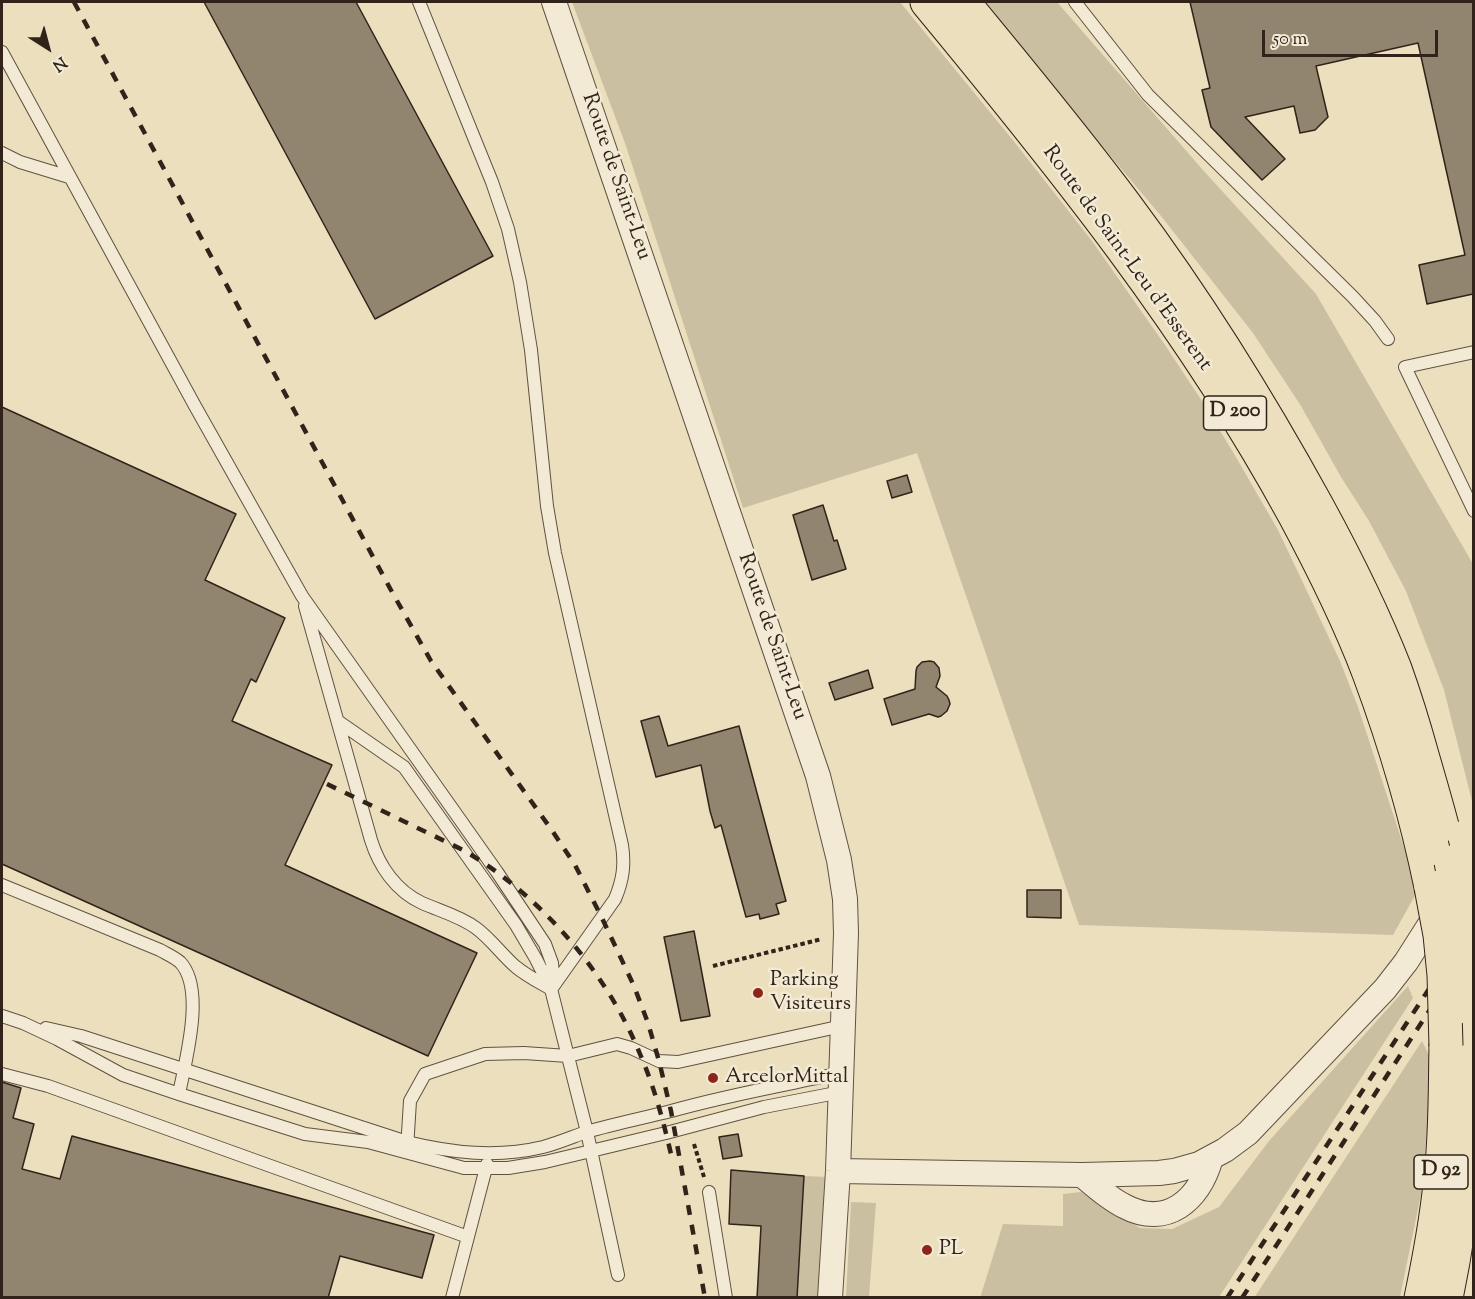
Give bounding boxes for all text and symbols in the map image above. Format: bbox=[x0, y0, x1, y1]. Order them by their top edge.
north arrow bbox=[18, 18, 78, 78]
scale bar bbox=[1265, 18, 1440, 56]
text: 50 m bbox=[1273, 27, 1307, 53]
text: N bbox=[47, 50, 71, 76]
street label: Route de Saint-Leu bbox=[575, 90, 655, 264]
street label: Route de Saint-Leu d'Esserent bbox=[1036, 141, 1216, 377]
road number: D 200 bbox=[1204, 396, 1266, 430]
street label: Route de Saint-Leu bbox=[731, 550, 811, 724]
place label: Parking Visiteurs bbox=[770, 968, 851, 1018]
marker: Parking Visiteurs bbox=[751, 986, 765, 1000]
place label: ArcelorMittal bbox=[725, 1065, 849, 1091]
marker: ArcelorMittal bbox=[706, 1071, 720, 1085]
road number: D 92 bbox=[1414, 1155, 1468, 1189]
place label: PL bbox=[939, 1237, 964, 1263]
marker: PL bbox=[920, 1243, 934, 1257]

